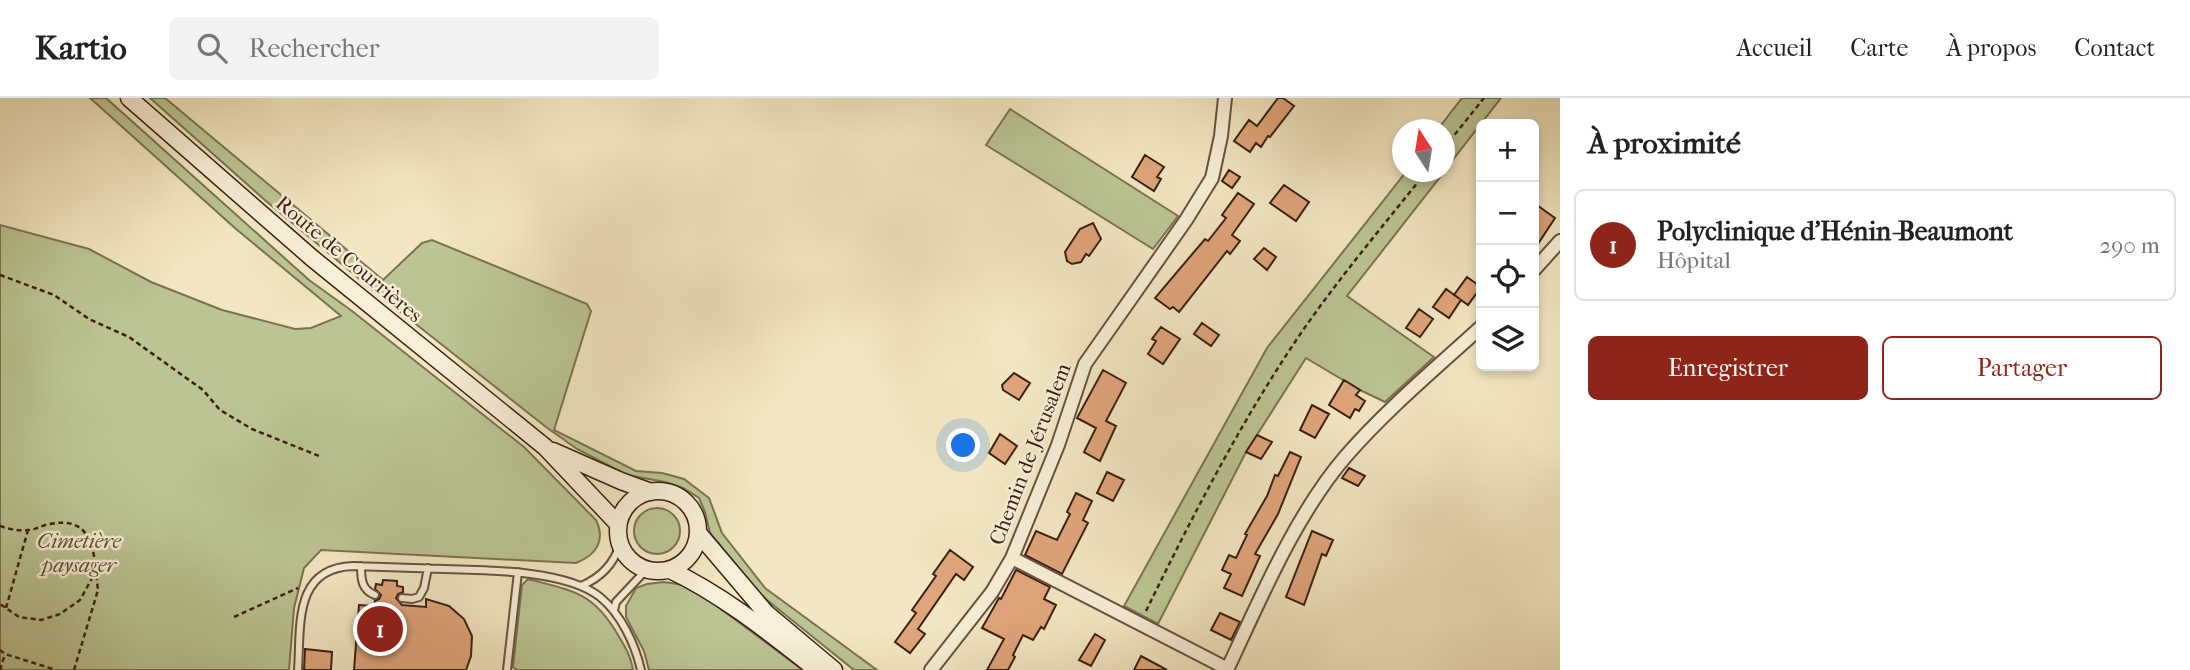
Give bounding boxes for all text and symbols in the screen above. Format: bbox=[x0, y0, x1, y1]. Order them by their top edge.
search box bbox=[169, 17, 659, 80]
text: Kartio bbox=[35, 29, 127, 68]
icon: search bbox=[193, 29, 231, 67]
text: Rechercher bbox=[249, 33, 380, 64]
text: Accueil bbox=[1737, 34, 1812, 62]
text: Carte bbox=[1850, 34, 1908, 62]
text: À propos bbox=[1946, 34, 2036, 62]
text: Contact bbox=[2074, 34, 2155, 62]
north arrow bbox=[1392, 119, 1455, 182]
map controls bbox=[1476, 119, 1539, 371]
button: + bbox=[1476, 119, 1539, 182]
text: À proximité bbox=[1588, 126, 1741, 161]
button: − bbox=[1476, 182, 1539, 245]
street label: Route de Courrières bbox=[271, 191, 427, 327]
text: Polyclinique d'Hénin-Beaumont bbox=[1657, 216, 2013, 247]
text: 1 bbox=[1609, 232, 1617, 259]
text: 290 m bbox=[2099, 232, 2160, 259]
button: locate bbox=[1476, 245, 1539, 308]
text: Hôpital bbox=[1657, 247, 1731, 274]
button: layers bbox=[1476, 308, 1539, 371]
button: Enregistrer bbox=[1588, 336, 1868, 400]
button: Partager bbox=[1882, 336, 2162, 400]
street label: Chemin de Jérusalem bbox=[984, 359, 1076, 548]
your location bbox=[946, 428, 980, 462]
park label: Cimetière paysager bbox=[37, 529, 122, 577]
pin: 1 bbox=[357, 603, 403, 655]

